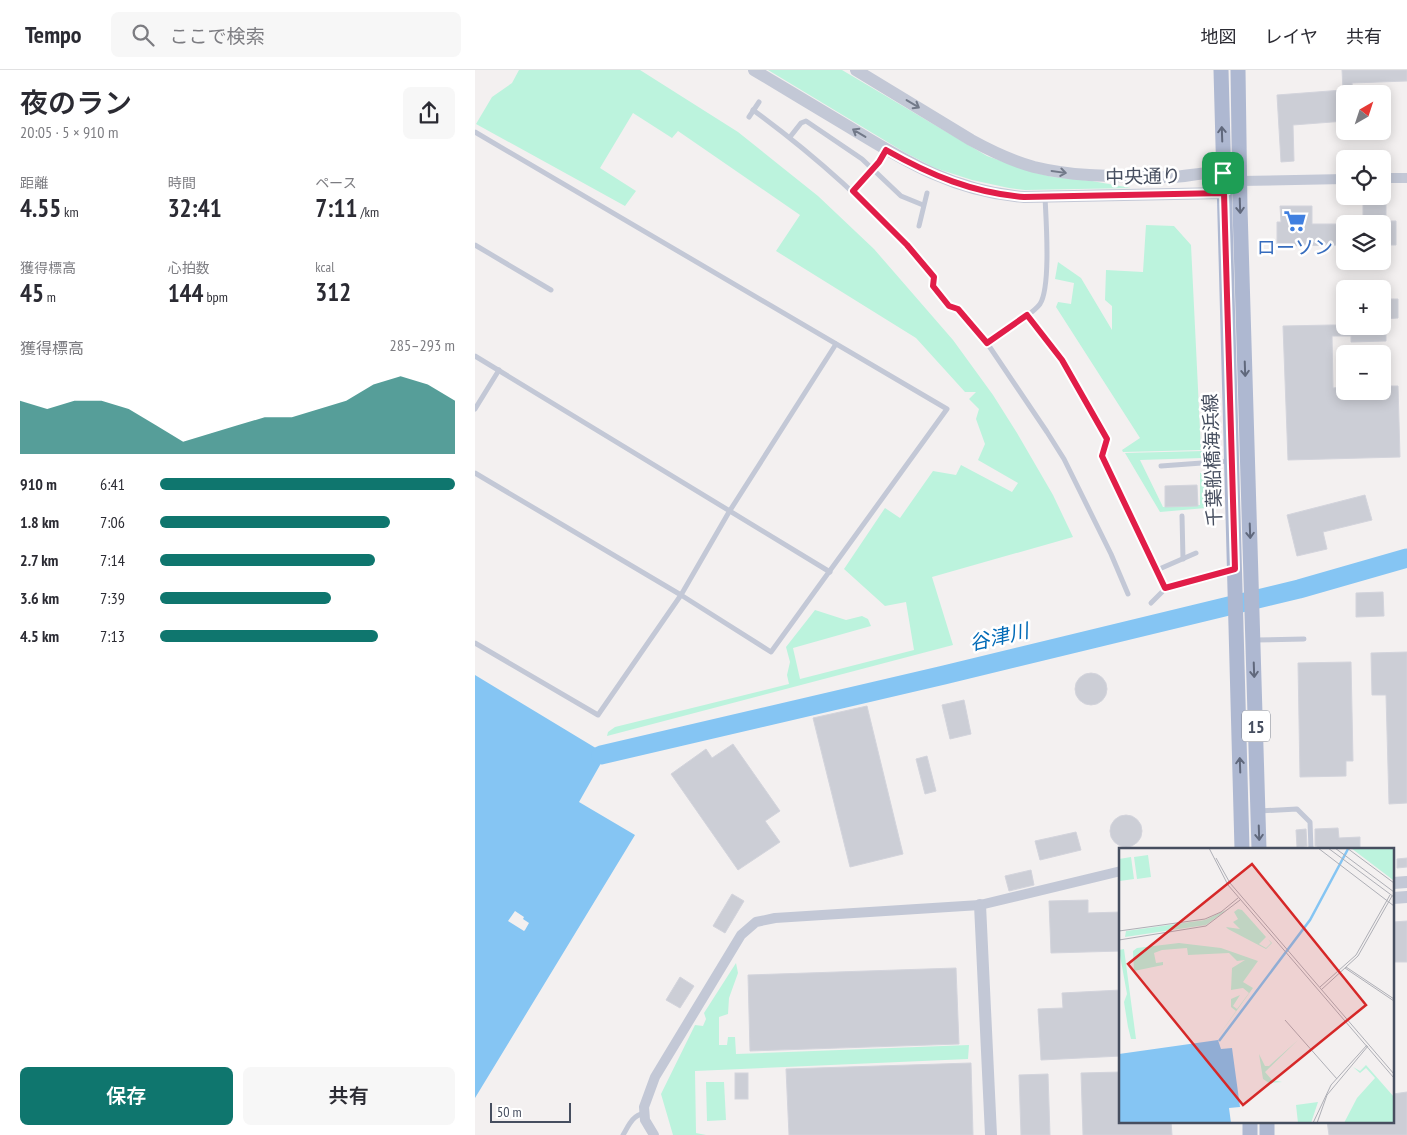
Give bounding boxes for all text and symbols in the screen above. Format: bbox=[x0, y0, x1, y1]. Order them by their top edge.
search box bbox=[111, 12, 461, 57]
text: Tempo bbox=[25, 19, 81, 50]
icon: search bbox=[129, 21, 157, 49]
text: ここで検索 bbox=[169, 24, 264, 48]
text: 地図 bbox=[1201, 25, 1237, 48]
text: レイヤ bbox=[1265, 25, 1318, 48]
text: 共有 bbox=[1346, 25, 1382, 48]
text: 夜のラン bbox=[20, 84, 132, 121]
north arrow bbox=[1336, 85, 1391, 140]
map controls bbox=[1336, 85, 1391, 400]
button: share bbox=[403, 87, 455, 139]
one-way arrow bbox=[906, 100, 920, 110]
text: 20:05 · 5 × 910 m bbox=[20, 122, 118, 142]
one-way arrow bbox=[1218, 126, 1227, 142]
one-way arrow bbox=[852, 128, 866, 138]
button: locate bbox=[1336, 150, 1391, 205]
pin bbox=[1202, 152, 1244, 194]
icon: arrive bbox=[1209, 159, 1237, 187]
street label: 中央通り bbox=[1105, 163, 1181, 189]
one-way arrow bbox=[1051, 167, 1067, 177]
text: 距離 bbox=[20, 174, 48, 192]
text: 時間 bbox=[168, 174, 196, 192]
text: ペース bbox=[315, 174, 357, 192]
text: 4.55 bbox=[20, 192, 61, 224]
text: 32:41 bbox=[168, 192, 222, 224]
text: 7:11 bbox=[315, 192, 357, 224]
one-way arrow bbox=[1235, 198, 1245, 214]
text: km bbox=[61, 203, 79, 221]
text: /km bbox=[357, 203, 379, 221]
supermarket icon: ローソン bbox=[1282, 208, 1308, 234]
button: layers bbox=[1336, 215, 1391, 270]
place label: ローソン bbox=[1257, 235, 1333, 259]
text: kcal bbox=[315, 258, 334, 276]
text: 獲得標高 bbox=[20, 259, 76, 277]
text: 心拍数 bbox=[168, 259, 210, 277]
text: 312 bbox=[315, 276, 351, 308]
text: 45 bbox=[20, 277, 44, 309]
text: 144 bbox=[168, 277, 204, 309]
button: + bbox=[1336, 280, 1391, 335]
text: m bbox=[44, 288, 56, 306]
text: bpm bbox=[204, 288, 228, 306]
text: 285–293 m bbox=[390, 335, 455, 355]
text: 獲得標高 bbox=[20, 338, 84, 358]
button: − bbox=[1336, 345, 1391, 400]
one-way arrow bbox=[1240, 360, 1250, 376]
street label: 千葉船橋海浜線 bbox=[1198, 393, 1226, 527]
text: 910 m bbox=[20, 474, 57, 494]
text: 6:41 bbox=[100, 474, 125, 494]
text: 1.8 km bbox=[20, 512, 59, 532]
text: 7:06 bbox=[100, 512, 125, 532]
one-way arrow bbox=[1245, 523, 1254, 539]
text: 2.7 km bbox=[20, 550, 58, 570]
text: 7:14 bbox=[100, 550, 125, 570]
text: 3.6 km bbox=[20, 588, 59, 608]
text: 7:39 bbox=[100, 588, 125, 608]
water label: 谷津川 bbox=[967, 617, 1033, 656]
text: 4.5 km bbox=[20, 626, 59, 646]
text: 7:13 bbox=[100, 626, 125, 646]
one-way arrow bbox=[1249, 662, 1259, 678]
road number: 15 bbox=[1242, 710, 1270, 741]
one-way arrow bbox=[1235, 757, 1244, 773]
one-way arrow bbox=[1254, 824, 1264, 841]
inset map bbox=[1119, 848, 1394, 1122]
button: 保存 bbox=[20, 1067, 233, 1125]
button: 共有 bbox=[243, 1067, 455, 1125]
scale bar bbox=[490, 1100, 571, 1123]
text: 50 m bbox=[497, 1103, 522, 1121]

